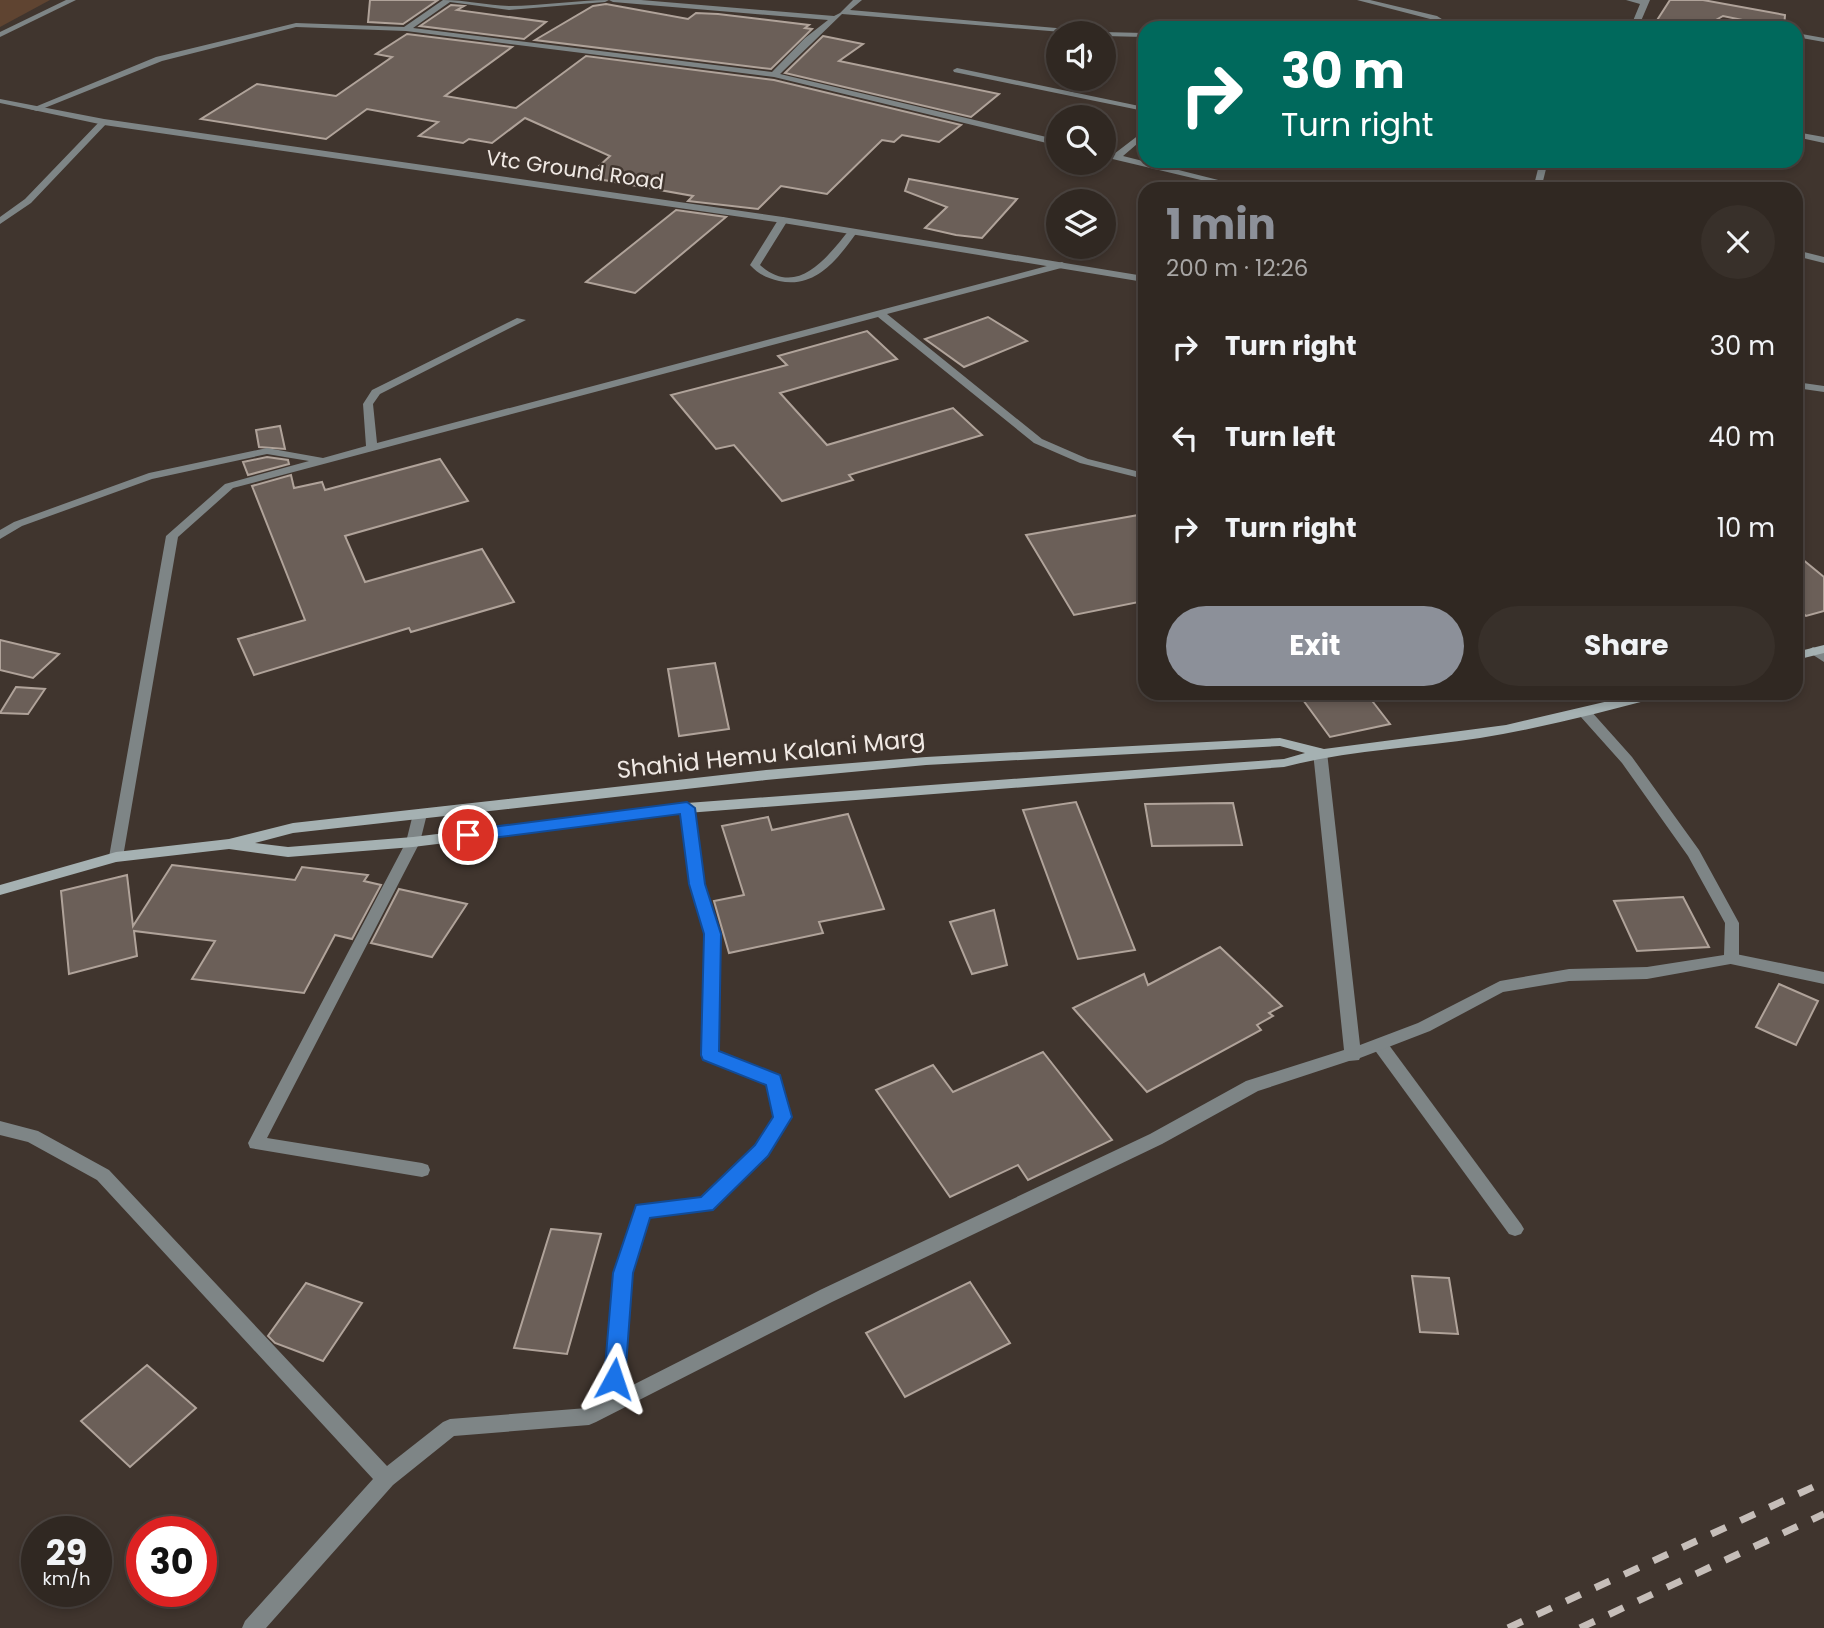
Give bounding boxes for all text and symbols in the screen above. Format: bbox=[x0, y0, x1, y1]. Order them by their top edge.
map controls bbox=[1046, 21, 1116, 259]
button: sound bbox=[1046, 21, 1116, 91]
text: 30 m bbox=[1281, 37, 1405, 105]
icon: right bbox=[1166, 49, 1257, 140]
text: Turn right bbox=[1281, 102, 1433, 147]
button: search bbox=[1046, 105, 1116, 175]
street label: Vtc Ground Road bbox=[484, 143, 666, 196]
button: layers bbox=[1046, 189, 1116, 259]
text: 1 min bbox=[1166, 195, 1276, 254]
button: close bbox=[1701, 205, 1775, 279]
text: 200 m · 12:26 bbox=[1166, 252, 1308, 284]
icon: right bbox=[1166, 328, 1204, 366]
text: Turn right bbox=[1225, 328, 1357, 364]
text: 30 m bbox=[1710, 328, 1775, 364]
icon: left bbox=[1166, 419, 1204, 457]
text: Turn left bbox=[1225, 419, 1336, 455]
text: 40 m bbox=[1709, 419, 1775, 455]
icon: right bbox=[1166, 510, 1204, 548]
text: Turn right bbox=[1225, 510, 1357, 546]
text: 10 m bbox=[1717, 510, 1775, 546]
button: Exit bbox=[1166, 606, 1464, 686]
button: Share bbox=[1478, 606, 1775, 686]
street label: Shahid Hemu Kalani Marg bbox=[615, 721, 927, 786]
pin bbox=[438, 805, 498, 865]
icon: arrive bbox=[449, 816, 487, 854]
position arrow bbox=[577, 1342, 651, 1416]
speed limit sign: 30 bbox=[126, 1516, 217, 1607]
text: 29 bbox=[46, 1528, 87, 1577]
text: km/h bbox=[43, 1566, 90, 1591]

